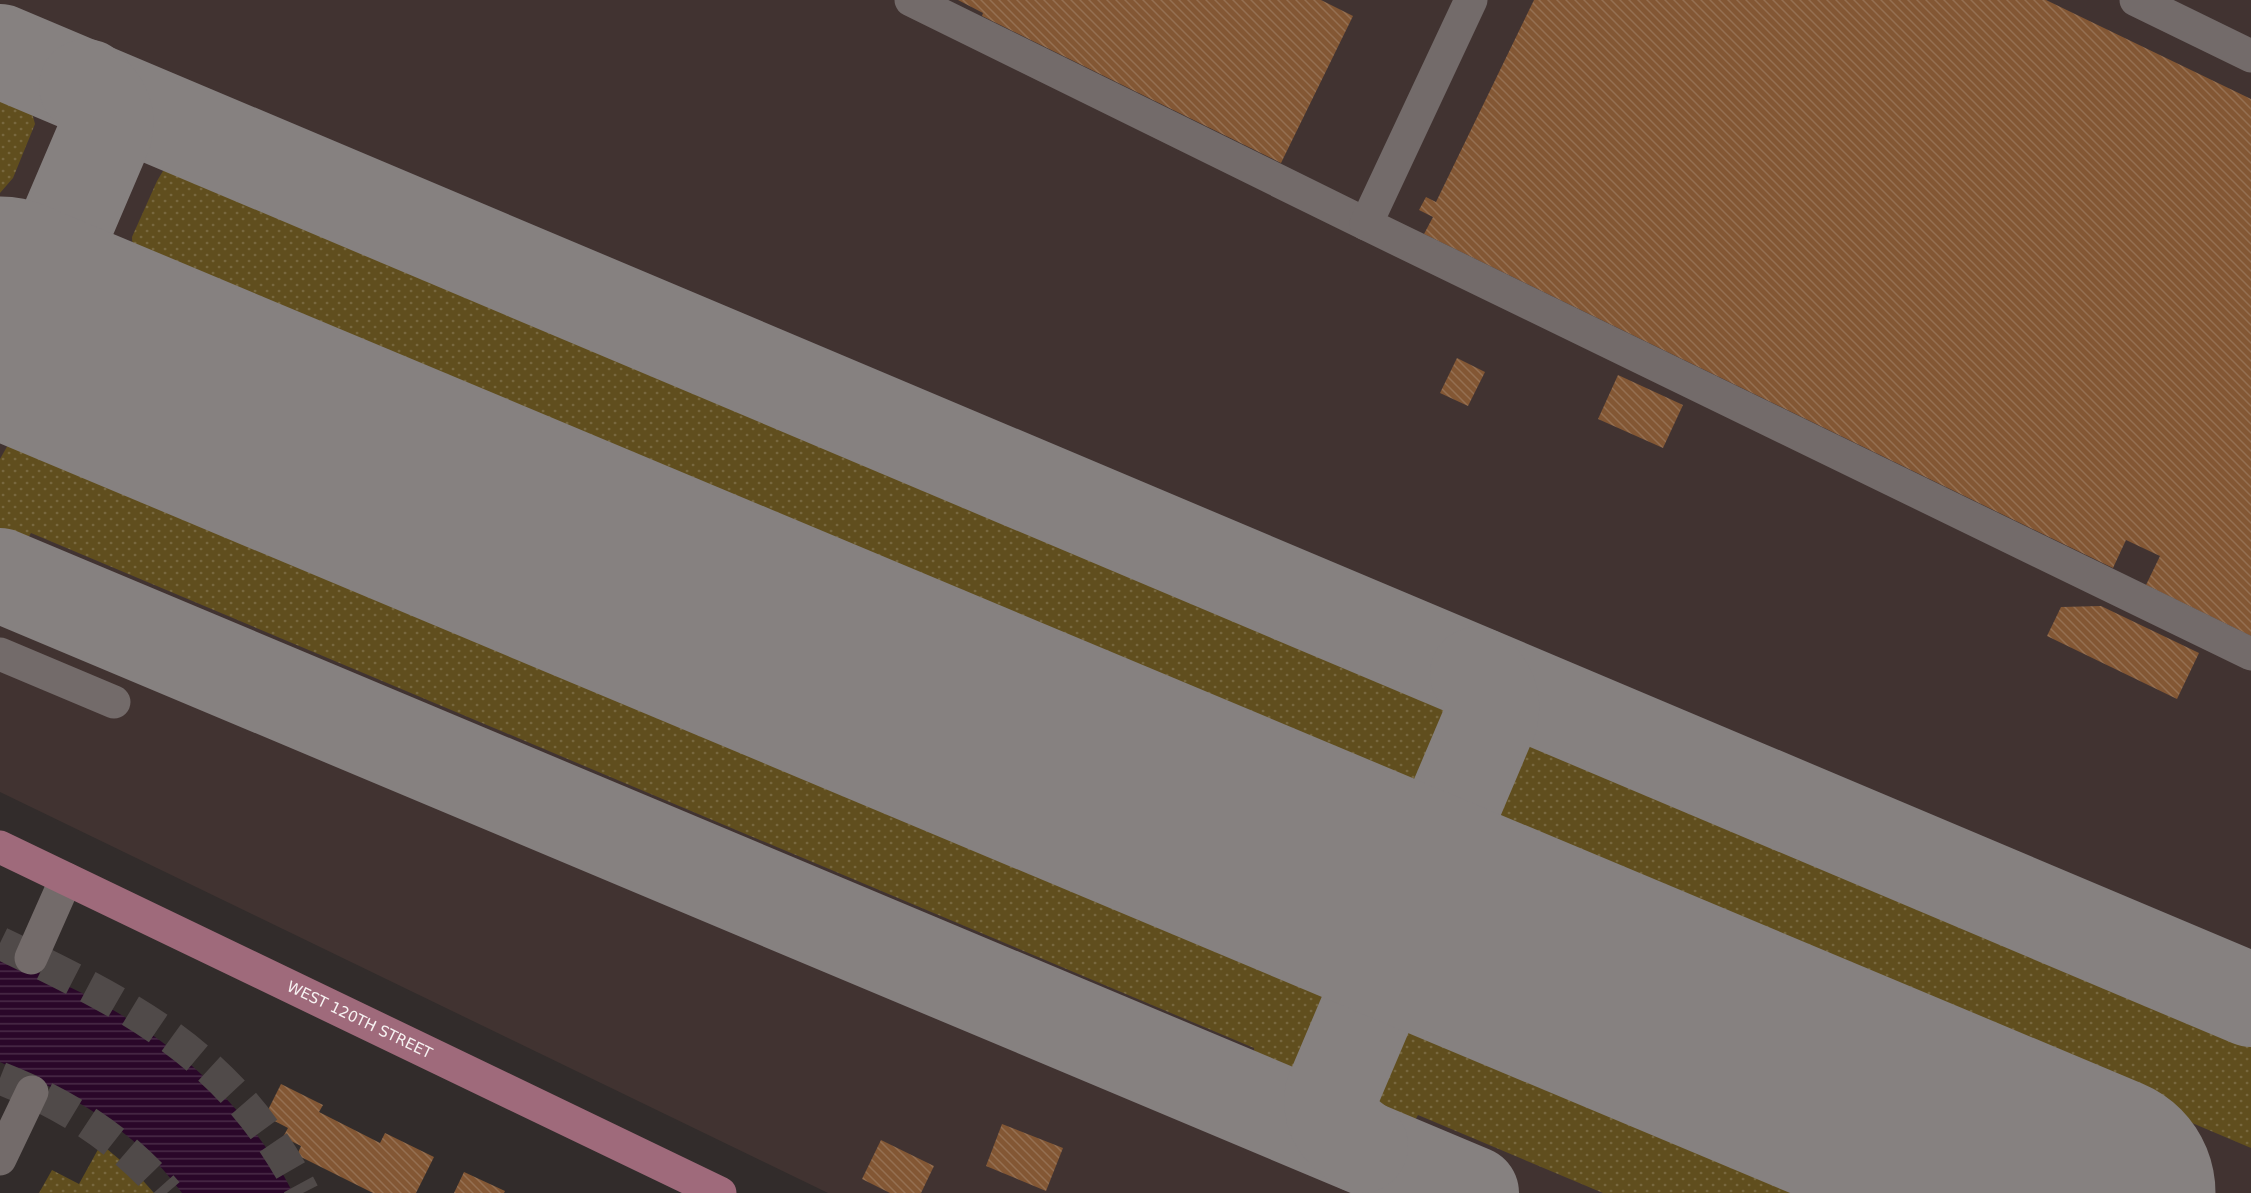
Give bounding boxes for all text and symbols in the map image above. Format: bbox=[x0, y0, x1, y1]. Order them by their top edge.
street label: WEST 120TH STREET bbox=[284, 977, 436, 1063]

